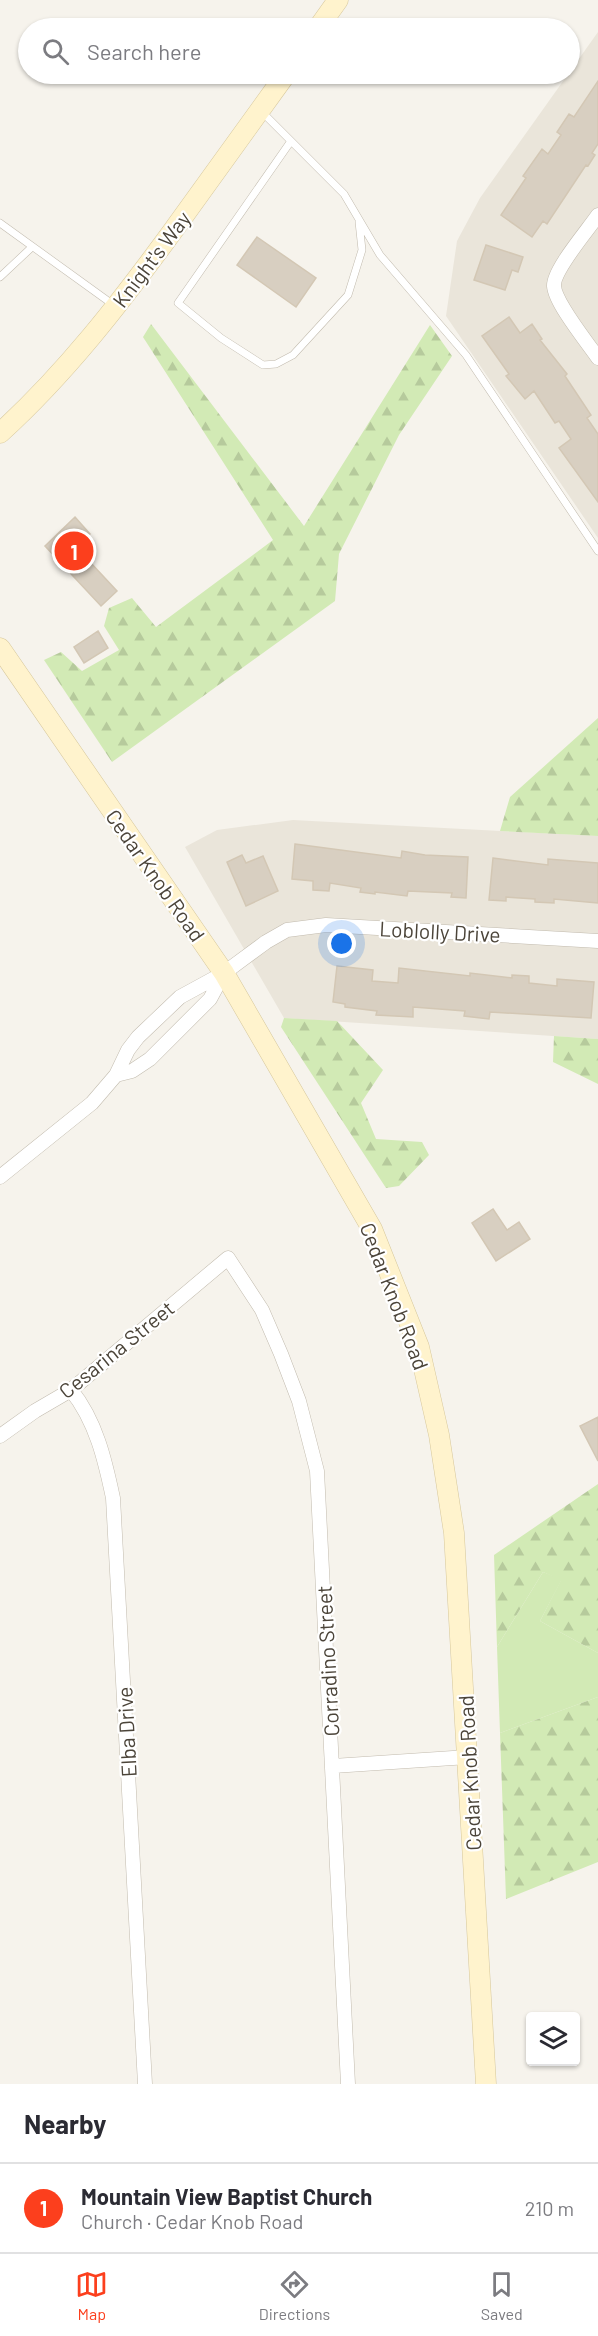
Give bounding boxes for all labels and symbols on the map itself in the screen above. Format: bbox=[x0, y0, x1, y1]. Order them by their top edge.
street label: Knight's Way bbox=[107, 206, 195, 312]
pin: 1 bbox=[54, 528, 94, 574]
street label: Cedar Knob Road bbox=[101, 804, 211, 946]
street label: Loblolly Drive bbox=[379, 915, 501, 947]
your location bbox=[327, 929, 356, 958]
street label: Cedar Knob Road bbox=[355, 1219, 435, 1373]
street label: Cesarina Street bbox=[53, 1295, 179, 1403]
street label: Corradino Street bbox=[311, 1585, 343, 1737]
street label: Elba Drive bbox=[111, 1686, 141, 1778]
street label: Cedar Knob Road bbox=[452, 1695, 486, 1851]

